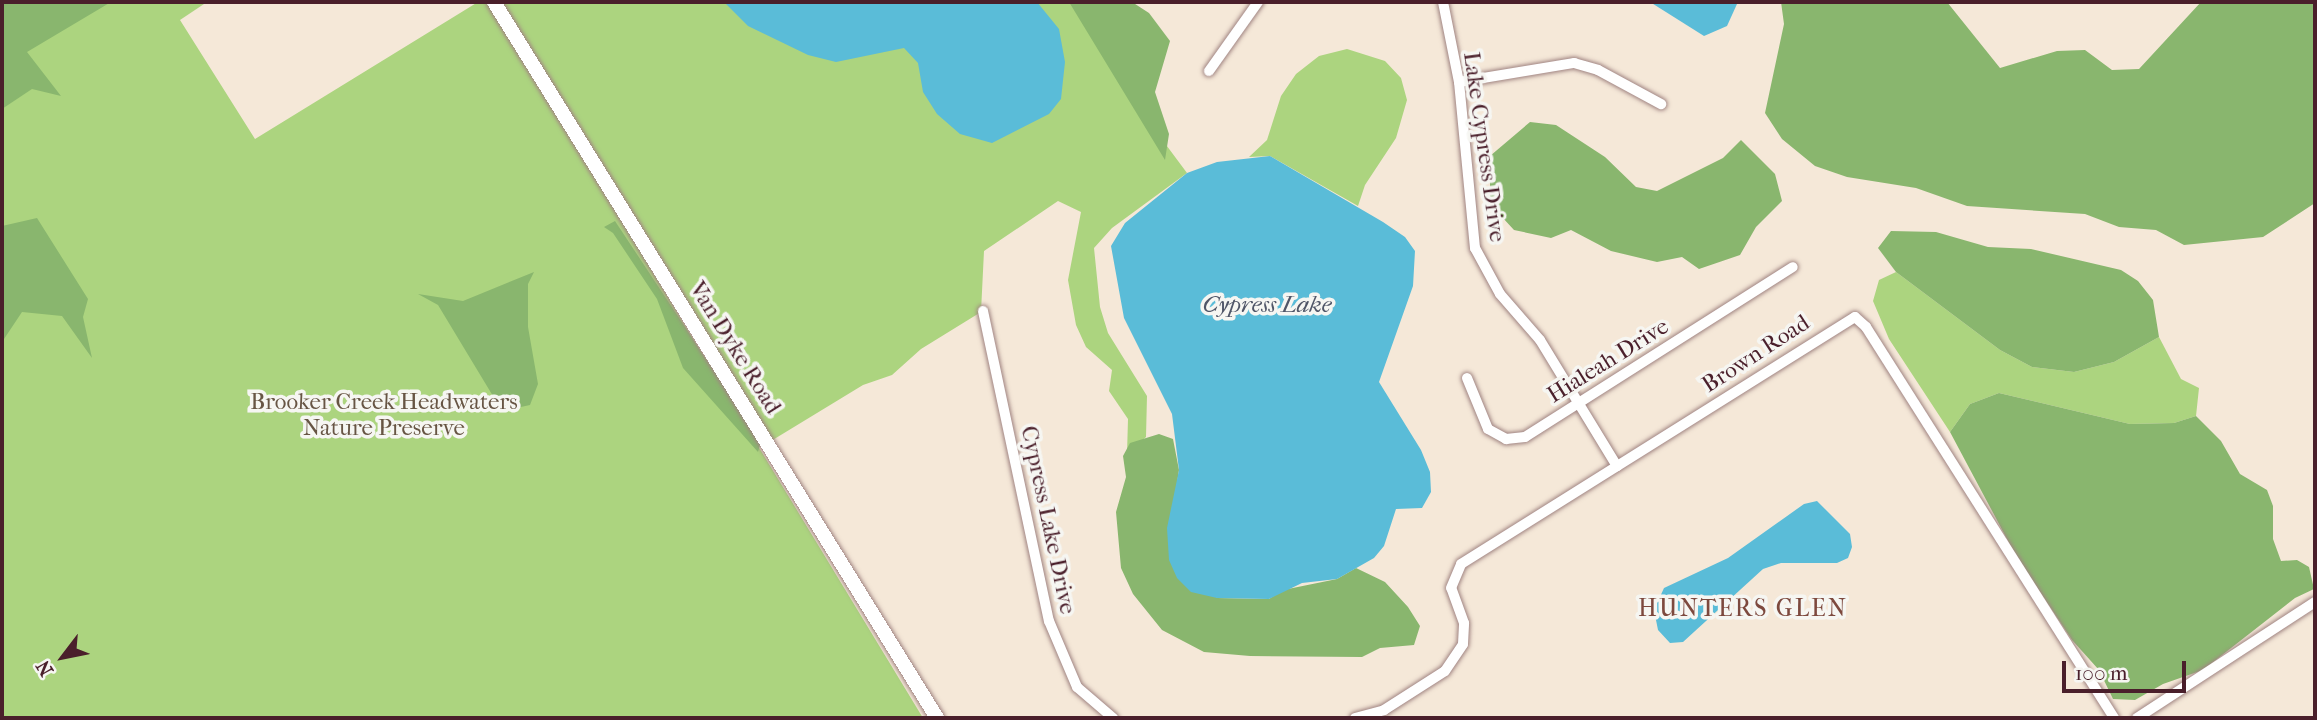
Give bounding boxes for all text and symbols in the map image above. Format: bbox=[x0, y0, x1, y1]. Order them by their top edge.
street label: Lake Cypress Drive bbox=[1457, 50, 1511, 244]
street label: Van Dyke Road bbox=[683, 277, 787, 419]
water label: Cypress Lake bbox=[1203, 291, 1331, 319]
street label: Brown Road bbox=[1697, 309, 1815, 399]
street label: Hialeah Drive bbox=[1542, 313, 1674, 409]
park label: Brooker Creek Headwaters Nature Preserve bbox=[250, 388, 518, 442]
street label: Cypress Lake Drive bbox=[1015, 423, 1081, 617]
district label: HUNTERS GLEN bbox=[1640, 595, 1846, 623]
north arrow bbox=[28, 622, 98, 692]
scale bar bbox=[2065, 646, 2189, 690]
text: N bbox=[32, 656, 58, 680]
text: 100 m bbox=[2075, 661, 2128, 685]

